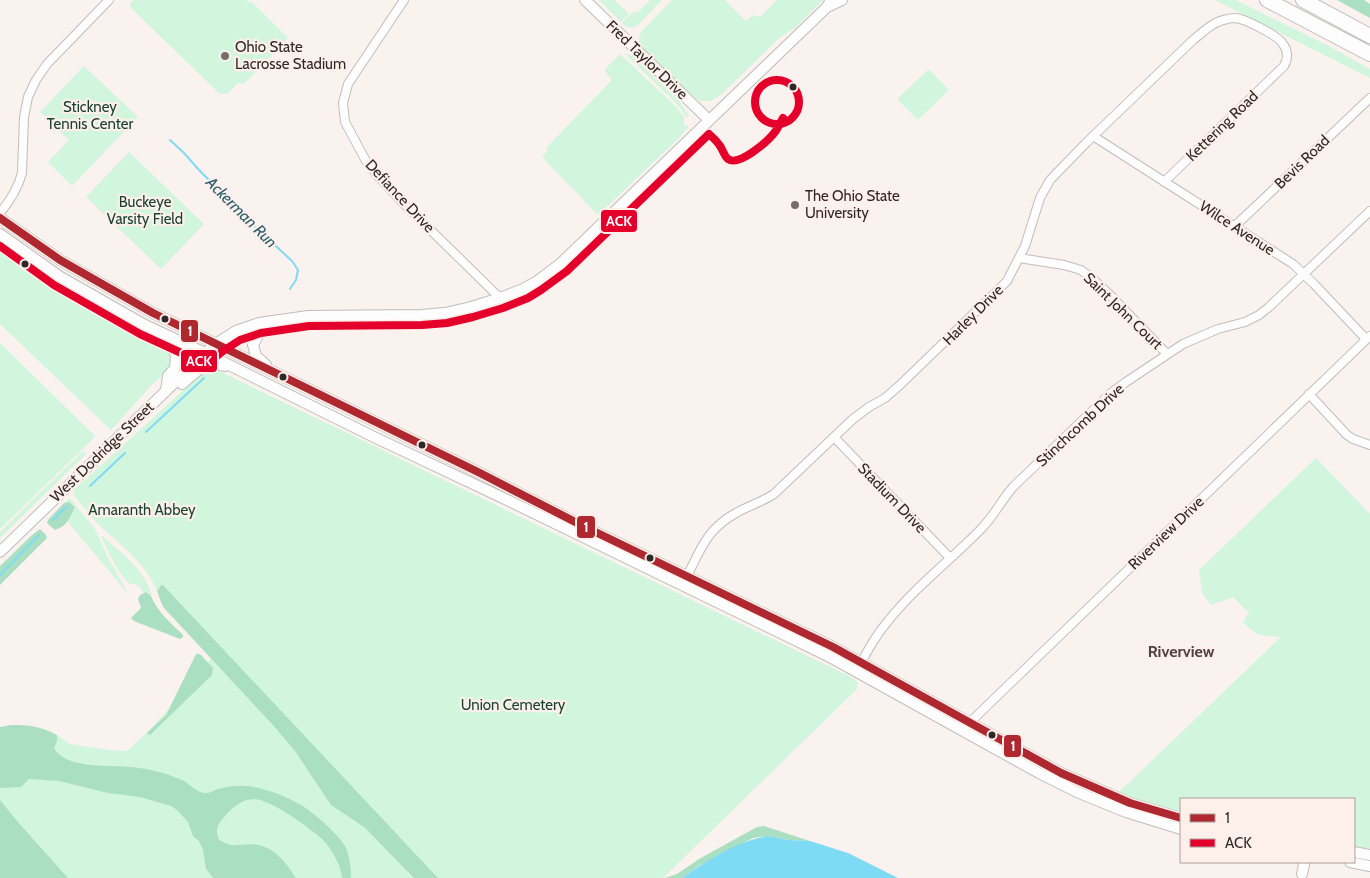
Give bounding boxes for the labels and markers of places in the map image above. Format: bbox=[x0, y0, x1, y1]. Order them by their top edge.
place label: Ohio State Lacrosse Stadium bbox=[235, 38, 346, 73]
marker: Ohio State Lacrosse Stadium bbox=[219, 50, 231, 62]
unlabelled marker bbox=[788, 82, 798, 92]
place label: The Ohio State University bbox=[805, 187, 900, 222]
marker: The Ohio State University bbox=[789, 199, 801, 211]
unlabelled marker bbox=[20, 259, 30, 269]
unlabelled marker bbox=[160, 314, 170, 324]
unlabelled marker bbox=[278, 372, 288, 382]
unlabelled marker bbox=[417, 440, 427, 450]
unlabelled marker bbox=[645, 553, 655, 563]
unlabelled marker bbox=[987, 730, 997, 740]

